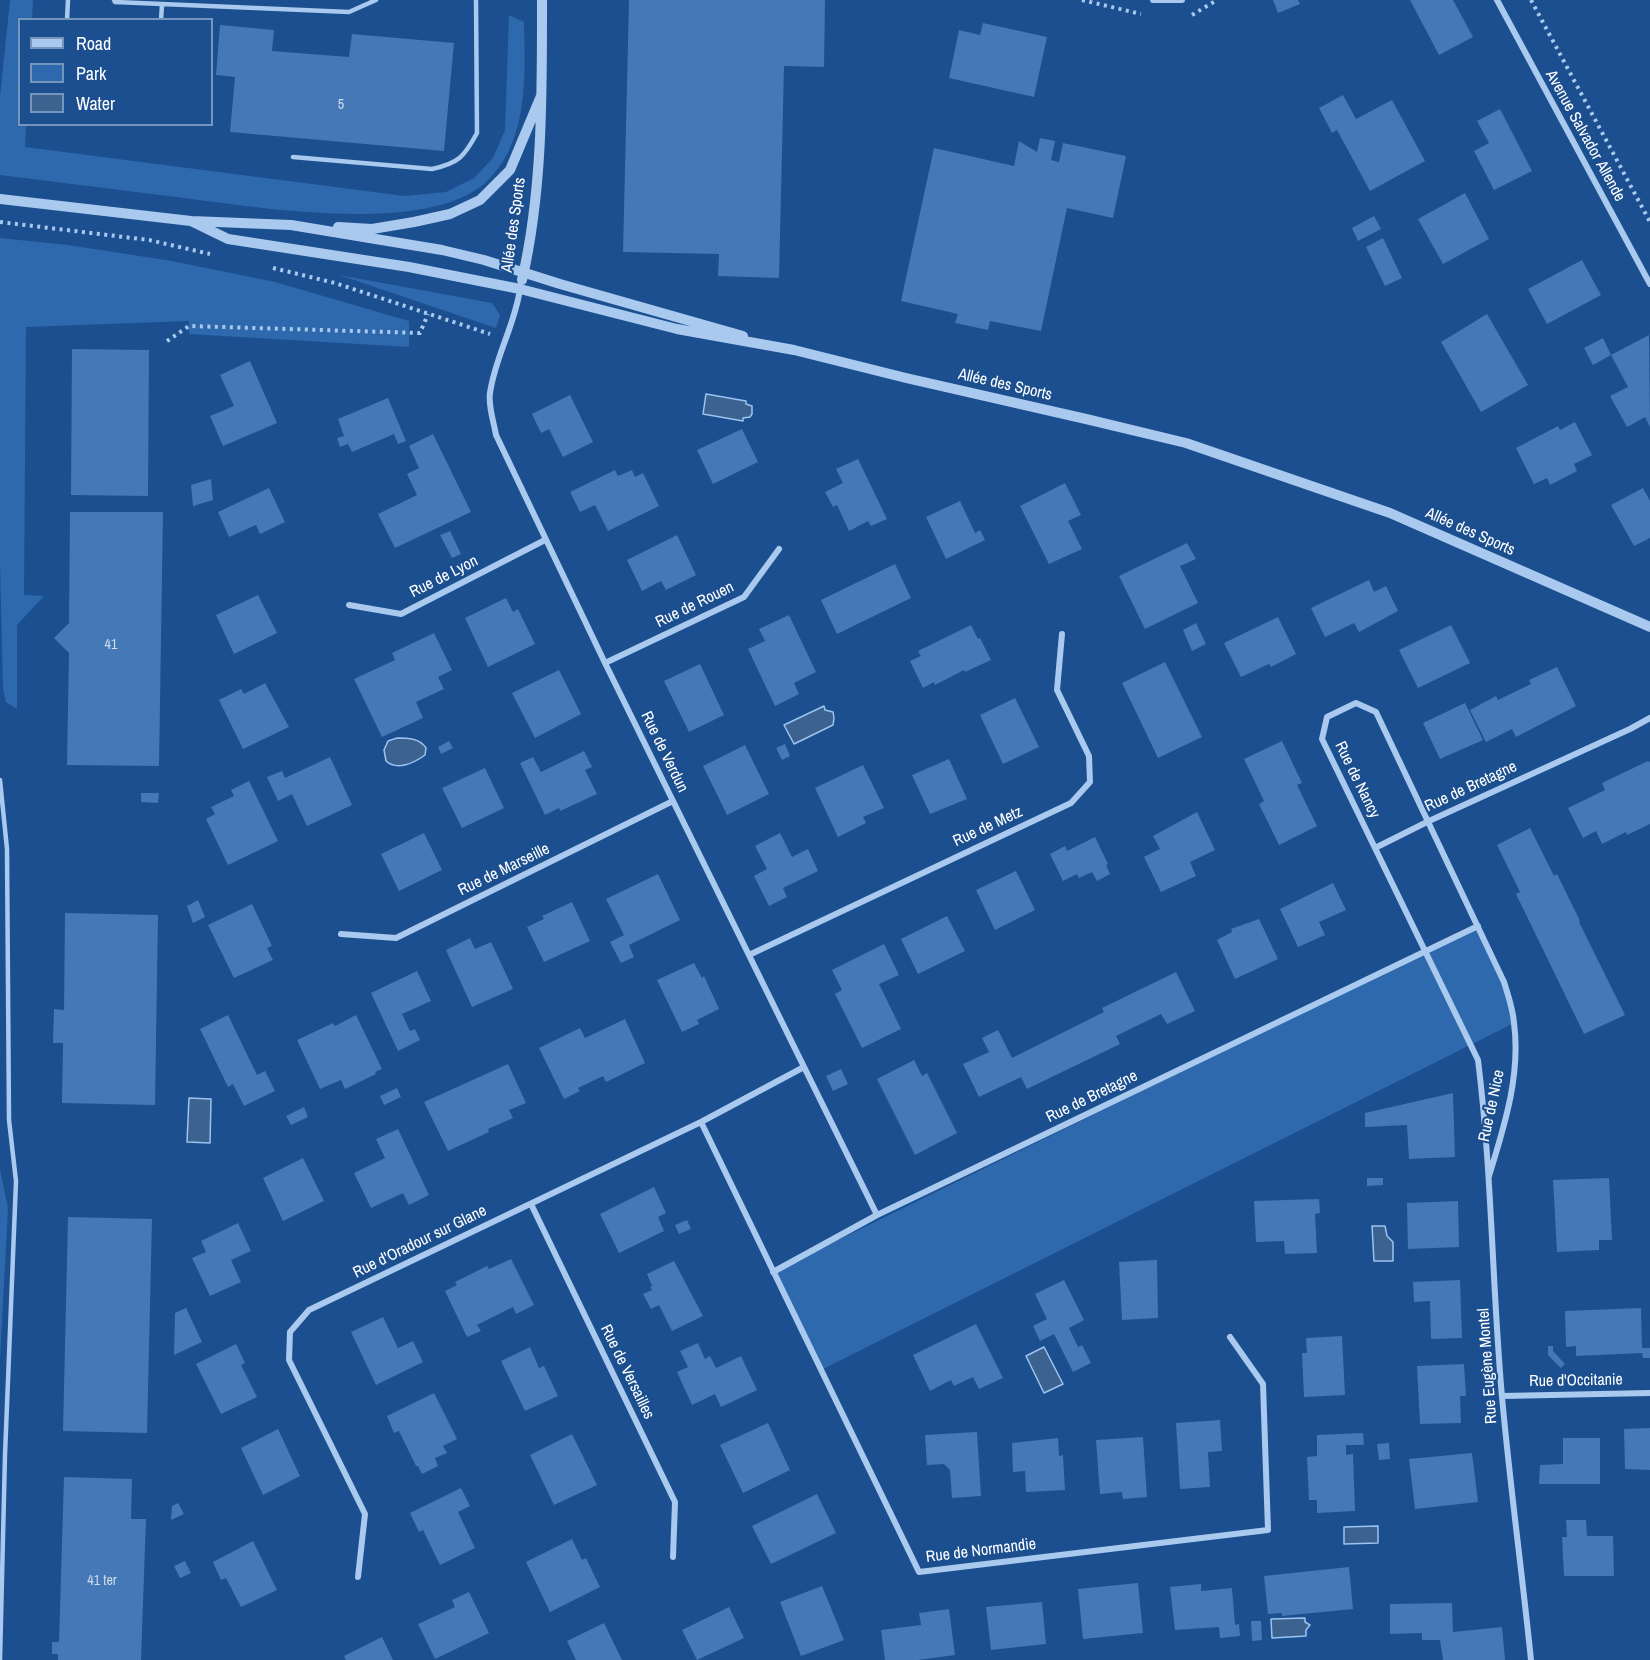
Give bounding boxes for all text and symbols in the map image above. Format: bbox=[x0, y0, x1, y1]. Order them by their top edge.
legend bbox=[18, 18, 213, 126]
text: Road bbox=[76, 31, 111, 56]
text: Park bbox=[76, 61, 106, 86]
street label: Avenue Salvador Allende bbox=[1541, 67, 1629, 205]
text: Water bbox=[76, 91, 115, 116]
house number: 5 bbox=[338, 97, 344, 113]
street label: Allée des Sports bbox=[498, 176, 530, 274]
street label: Allée des Sports bbox=[956, 365, 1054, 405]
street label: Allée des Sports bbox=[1422, 504, 1518, 560]
street label: Rue de Lyon bbox=[407, 552, 481, 602]
street label: Rue de Rouen bbox=[653, 578, 737, 632]
house number: 41 bbox=[105, 637, 117, 653]
street label: Rue de Verdun bbox=[636, 708, 692, 796]
street label: Rue de Nancy bbox=[1330, 738, 1384, 822]
street label: Rue de Bretagne bbox=[1422, 757, 1520, 817]
street label: Rue de Metz bbox=[950, 803, 1026, 851]
street label: Rue de Marseille bbox=[455, 840, 553, 900]
street label: Rue de Bretagne bbox=[1043, 1067, 1141, 1127]
street label: Rue de Nice bbox=[1475, 1068, 1509, 1144]
street label: Rue d'Oradour sur Glane bbox=[350, 1201, 490, 1283]
street label: Rue Eugène Montel bbox=[1474, 1307, 1502, 1425]
street label: Rue de Versailles bbox=[596, 1322, 658, 1422]
street label: Rue d'Occitanie bbox=[1529, 1371, 1623, 1391]
street label: Rue de Normandie bbox=[925, 1535, 1037, 1567]
house number: 41 ter bbox=[87, 1573, 117, 1589]

